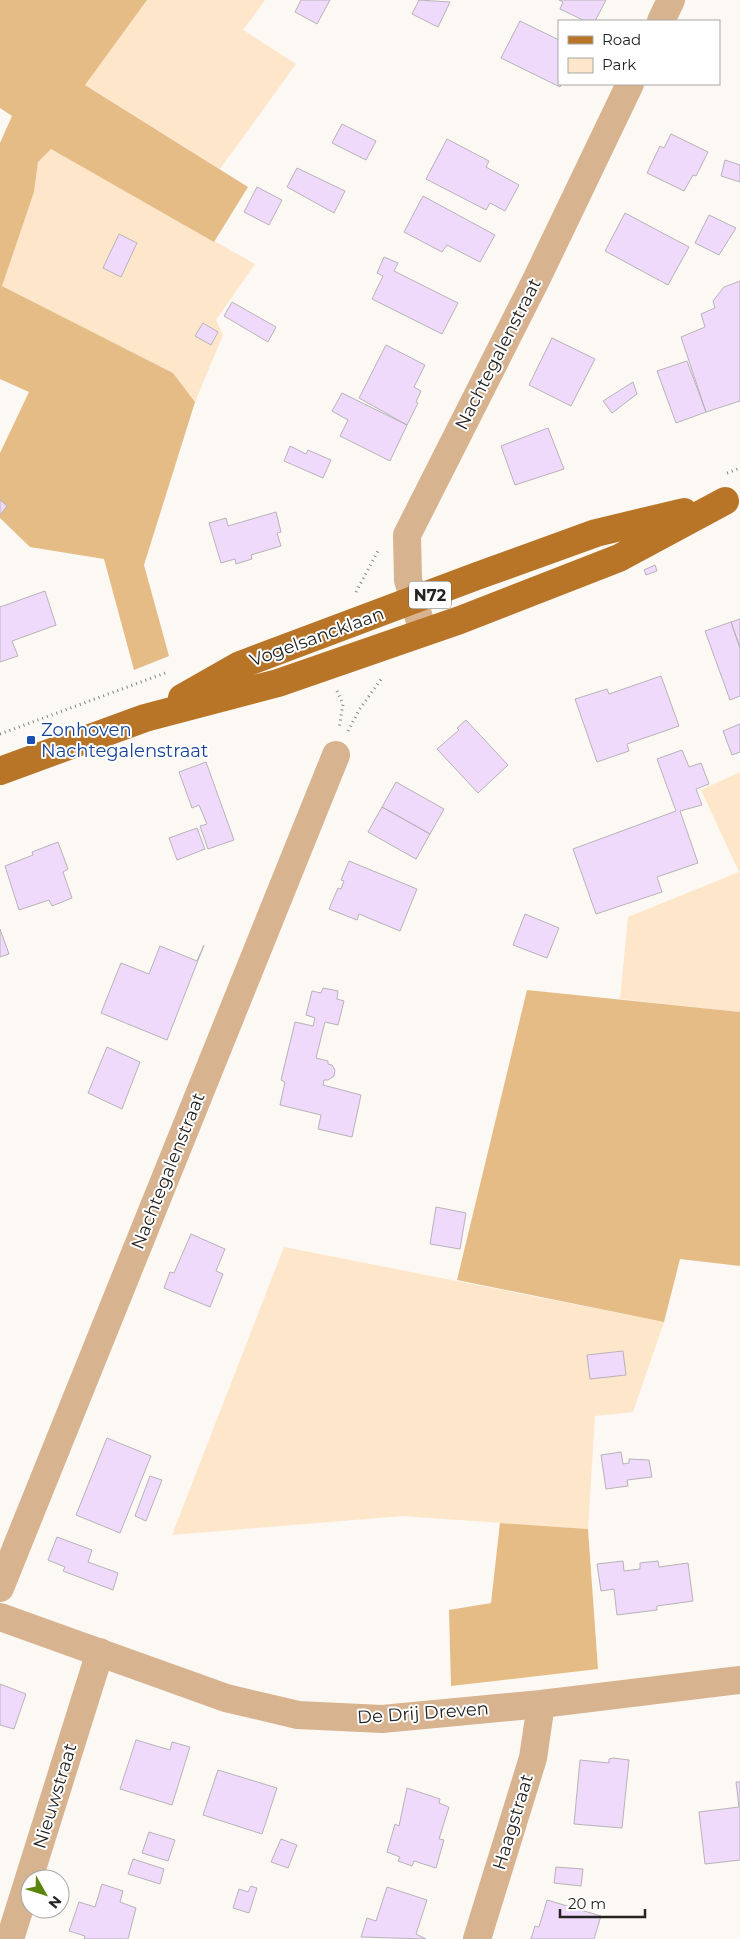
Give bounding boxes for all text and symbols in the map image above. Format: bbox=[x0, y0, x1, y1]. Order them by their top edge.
legend bbox=[558, 20, 720, 85]
text: Road bbox=[602, 30, 641, 49]
text: Park bbox=[602, 55, 636, 74]
street label: Nachtegalenstraat bbox=[450, 275, 546, 433]
road number: N72 bbox=[409, 582, 451, 608]
street label: Vogelsancklaan bbox=[247, 602, 387, 672]
place label: Zonhoven Nachtegalenstraat bbox=[41, 719, 208, 762]
marker: Zonhoven Nachtegalenstraat bbox=[25, 734, 37, 746]
street label: Nachtegalenstraat bbox=[126, 1089, 210, 1253]
street label: De Drij Dreven bbox=[356, 1697, 490, 1729]
street label: Nieuwstraat bbox=[29, 1741, 81, 1851]
street label: Haagstraat bbox=[488, 1771, 538, 1873]
north arrow bbox=[20, 1869, 70, 1919]
scale bar bbox=[560, 1886, 645, 1918]
text: N bbox=[45, 1892, 66, 1912]
text: 20 m bbox=[568, 1894, 606, 1913]

